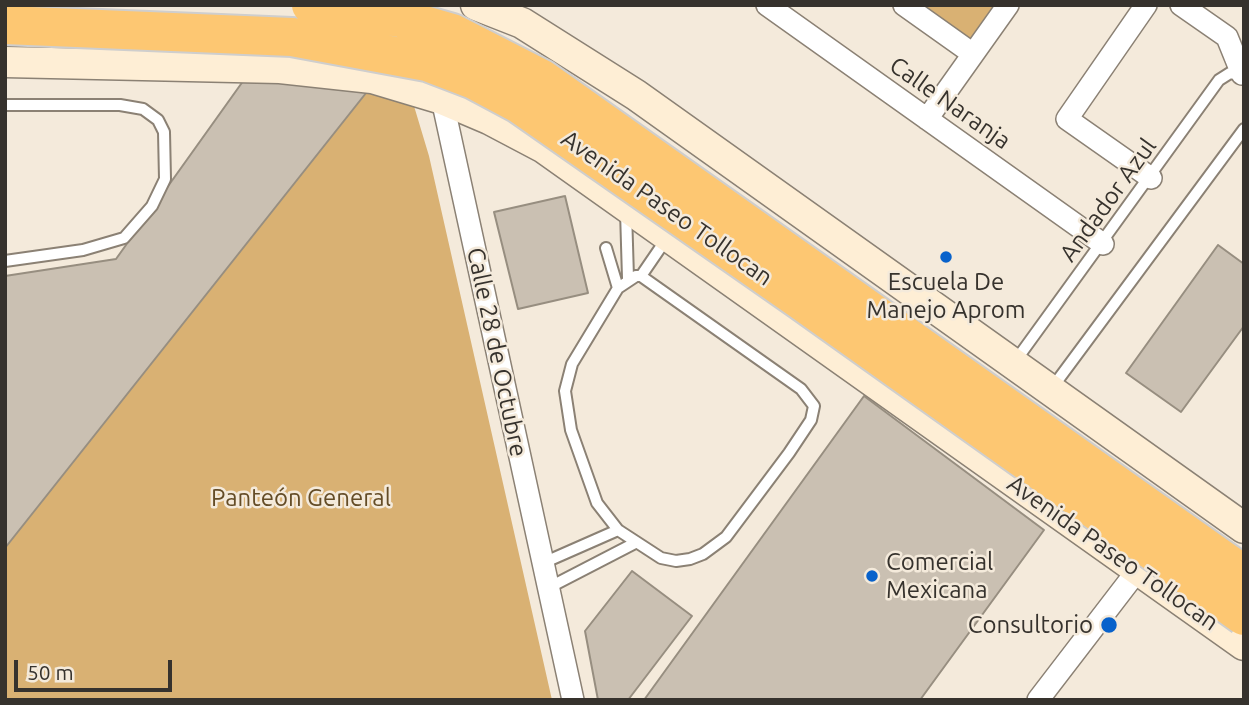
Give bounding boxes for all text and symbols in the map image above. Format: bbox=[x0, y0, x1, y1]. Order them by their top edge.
street label: Calle Naranja bbox=[884, 51, 1016, 155]
street label: Avenida Paseo Tollocan bbox=[556, 124, 778, 292]
street label: Andador Azul bbox=[1054, 133, 1162, 267]
street label: Calle 28 de Octubre bbox=[461, 245, 533, 459]
marker: Escuela De Manejo Aprom bbox=[938, 249, 954, 265]
place label: Escuela De Manejo Aprom bbox=[867, 268, 1025, 324]
street label: Avenida Paseo Tollocan bbox=[1002, 469, 1224, 637]
park label: Panteón General bbox=[211, 484, 391, 512]
place label: Comercial Mexicana bbox=[886, 548, 993, 604]
marker: Comercial Mexicana bbox=[864, 568, 880, 584]
place label: Consultorio bbox=[968, 611, 1093, 639]
marker: Consultorio bbox=[1099, 615, 1119, 635]
scale bar bbox=[18, 646, 175, 690]
text: 50 m bbox=[27, 660, 74, 684]

